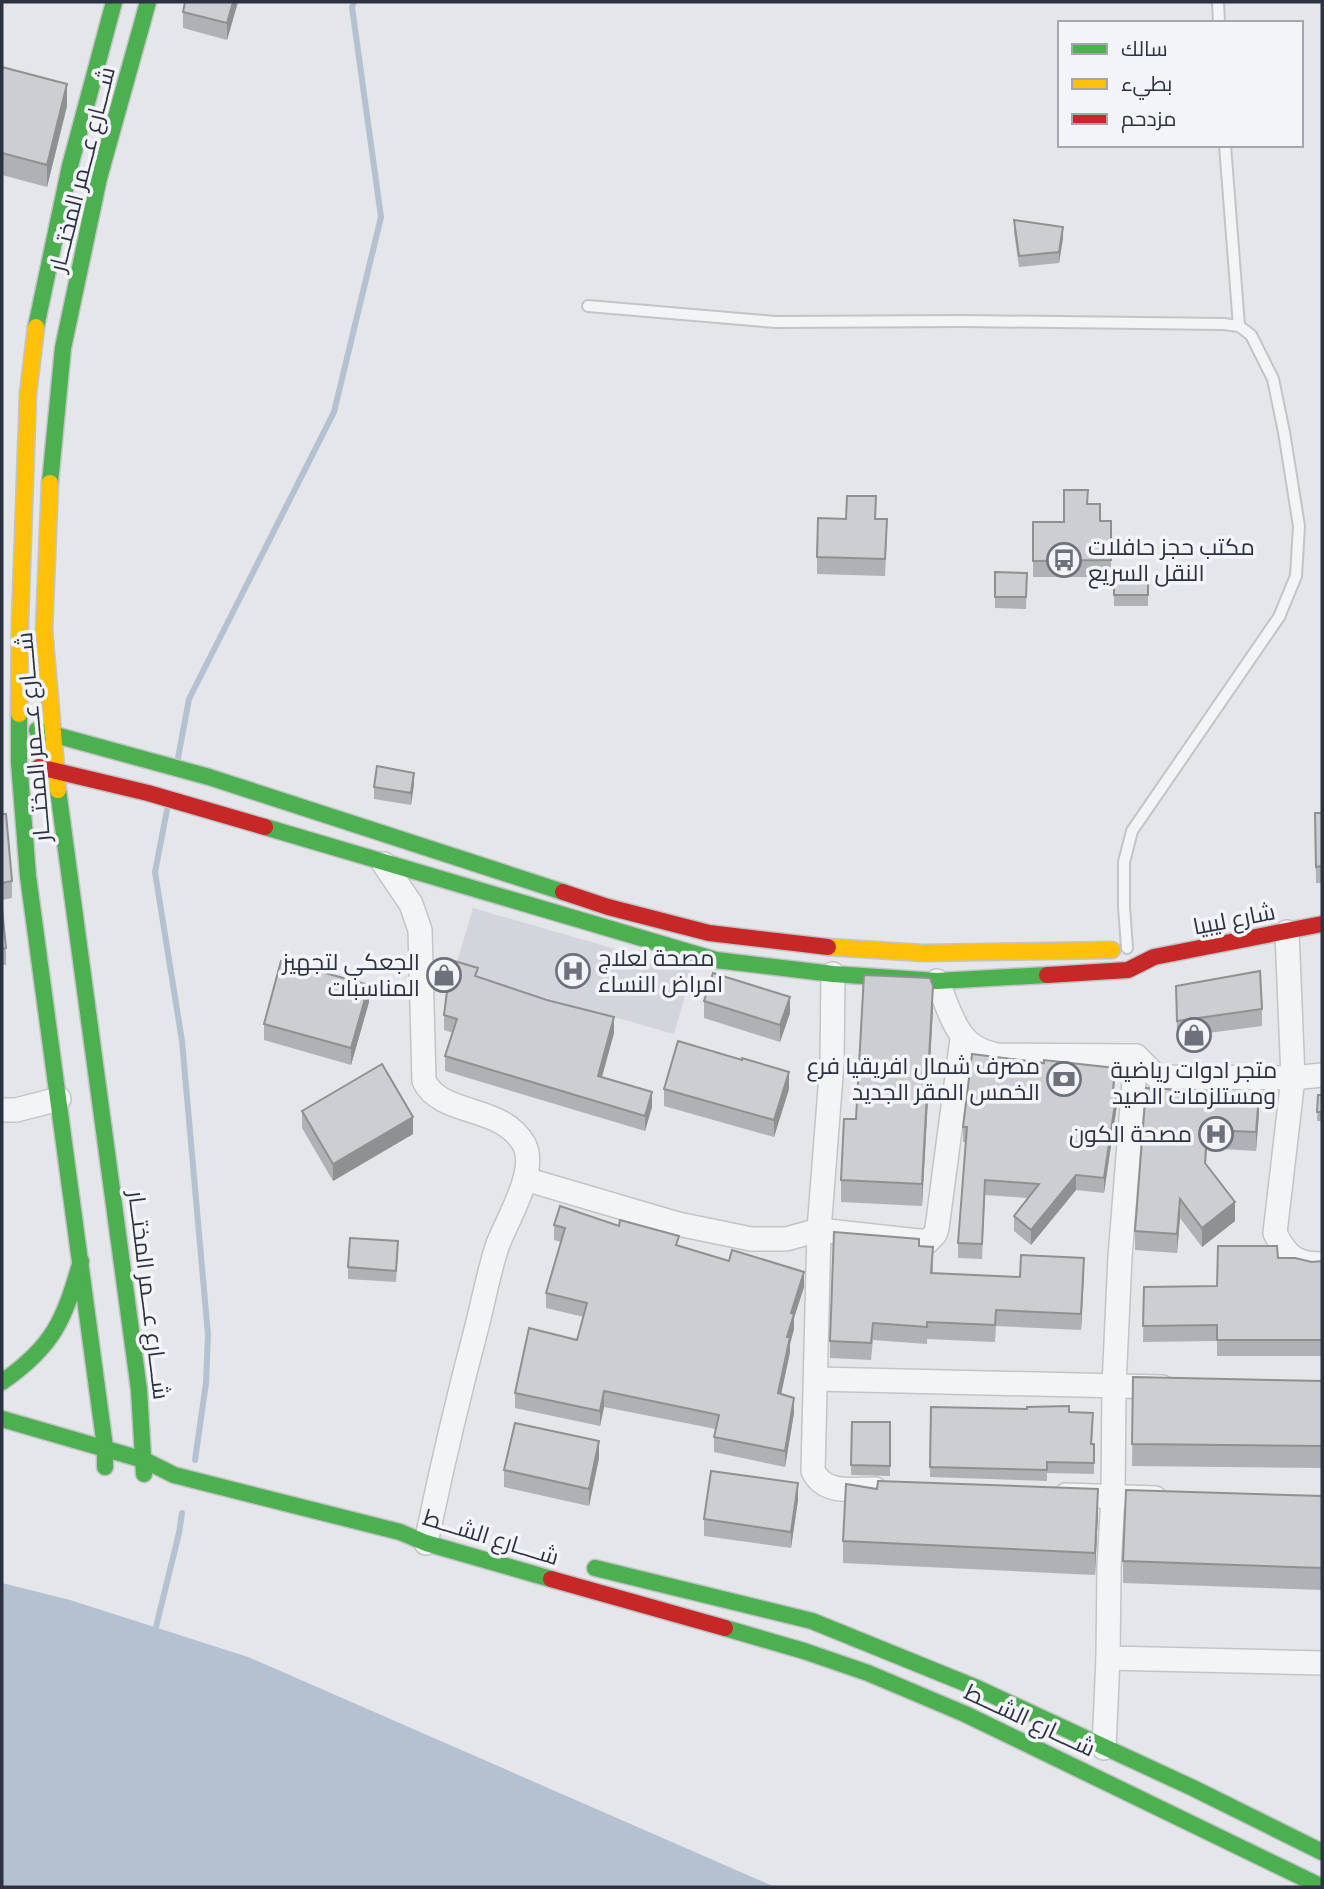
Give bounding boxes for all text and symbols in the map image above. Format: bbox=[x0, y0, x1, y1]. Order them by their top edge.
legend bbox=[1058, 21, 1303, 147]
text: سالك bbox=[1121, 37, 1168, 61]
street label: شــــارع عـــمر المختـــار bbox=[43, 64, 123, 277]
text: بطيء bbox=[1121, 72, 1172, 100]
text: مزدحم bbox=[1121, 107, 1176, 133]
place label: مكتب حجز حافلات النقل السريع bbox=[1088, 534, 1255, 589]
bus stop icon: مكتب حجز حافلات النقل السريع bbox=[1045, 541, 1083, 579]
street label: شــــارع عـــمر المختـــار bbox=[11, 631, 58, 845]
street label: شارع ليبيا bbox=[1191, 898, 1278, 943]
place label: مصحة لعلاج امراض النساء bbox=[598, 945, 723, 998]
place label: الجعكي لتجهيز المناسبات bbox=[280, 949, 420, 1002]
hospital icon: مصحة لعلاج امراض النساء bbox=[554, 952, 592, 990]
shop icon: الجعكي لتجهيز المناسبات bbox=[425, 956, 463, 994]
shop icon: متجر ادوات رياضية ومستلزمات الصيد bbox=[1175, 1016, 1213, 1054]
place label: مصرف شمال افريقيا فرع الخمس المقر الجديد bbox=[806, 1053, 1040, 1106]
place label: متجر ادوات رياضية ومستلزمات الصيد bbox=[1111, 1057, 1277, 1110]
bank icon: مصرف شمال افريقيا فرع الخمس المقر الجديد bbox=[1045, 1060, 1083, 1098]
hospital icon: مصحة الكون bbox=[1197, 1115, 1235, 1153]
place label: مصحة الكون bbox=[1069, 1121, 1192, 1148]
street label: شــــارع عـــمر المختـــار bbox=[120, 1187, 175, 1401]
street label: شــــارع الشـــط bbox=[419, 1504, 562, 1573]
street label: شــــارع الشـــط bbox=[959, 1678, 1099, 1764]

